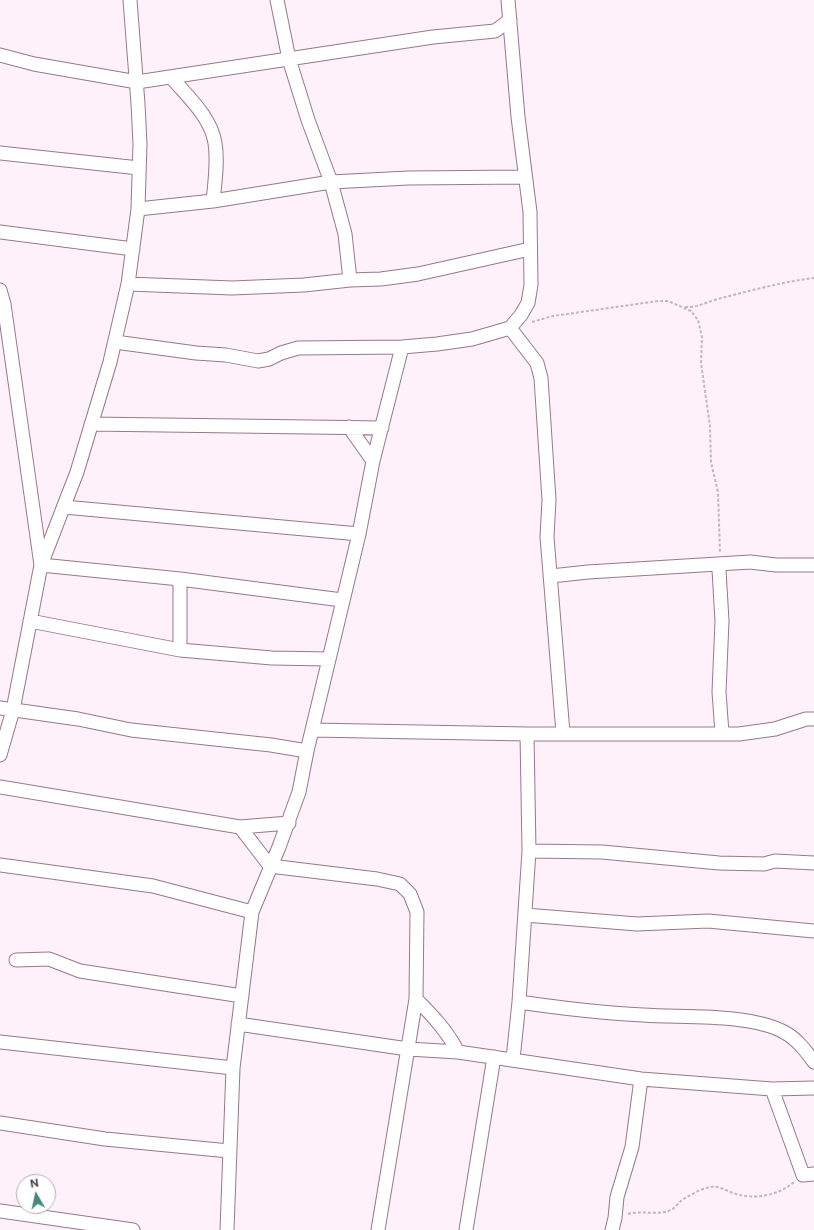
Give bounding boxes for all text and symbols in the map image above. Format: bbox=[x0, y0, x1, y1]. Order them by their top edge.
north arrow bbox=[16, 1174, 56, 1214]
text: N bbox=[29, 1177, 39, 1190]

